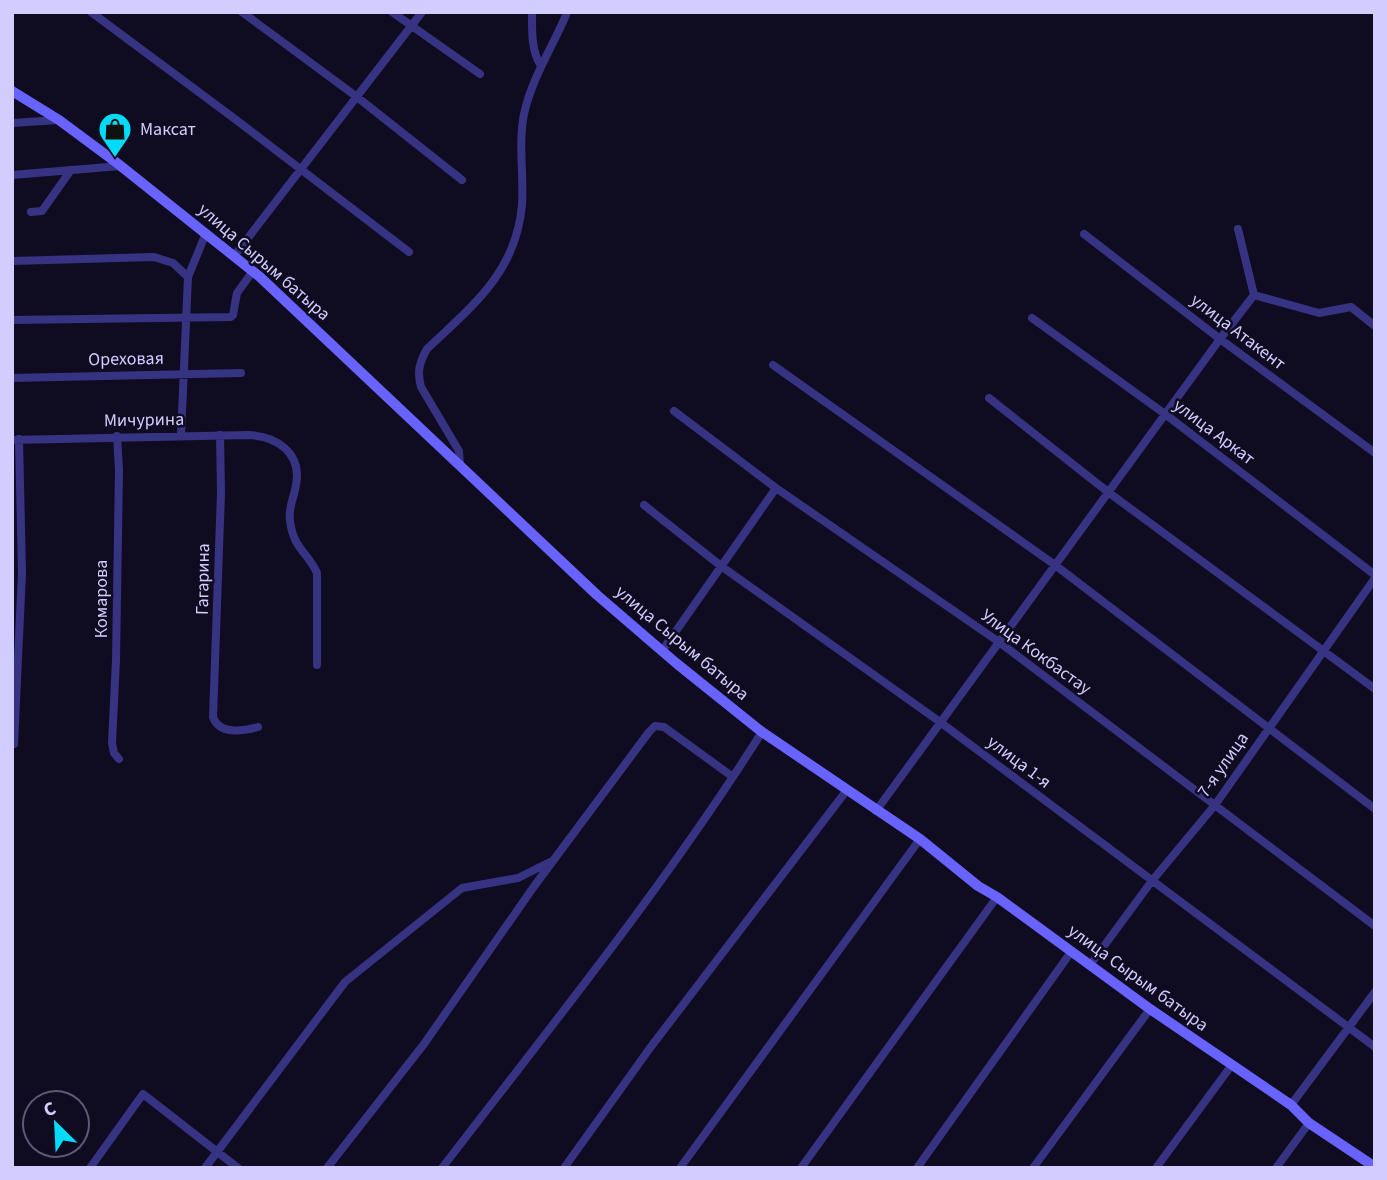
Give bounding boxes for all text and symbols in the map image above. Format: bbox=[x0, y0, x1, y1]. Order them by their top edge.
shop icon: Максат bbox=[96, 110, 134, 159]
place label: Максат bbox=[140, 117, 196, 142]
street label: улица Сырым батыра bbox=[192, 197, 336, 327]
street label: улица Атакент bbox=[1185, 288, 1291, 376]
street label: Ореховая bbox=[88, 346, 164, 372]
street label: улица Аркат bbox=[1168, 393, 1260, 471]
street label: Мичурина bbox=[104, 407, 184, 433]
street label: Гагарина bbox=[190, 543, 216, 615]
street label: Комарова bbox=[89, 560, 114, 638]
street label: улица Сырым батыра bbox=[610, 579, 754, 707]
street label: Улица Кокбастау bbox=[976, 603, 1097, 701]
street label: 7-я улица bbox=[1191, 727, 1255, 803]
street label: улица 1-я bbox=[982, 730, 1056, 794]
street label: улица Сырым батыра bbox=[1063, 919, 1213, 1037]
north arrow bbox=[21, 1089, 91, 1159]
text: С bbox=[39, 1095, 60, 1124]

